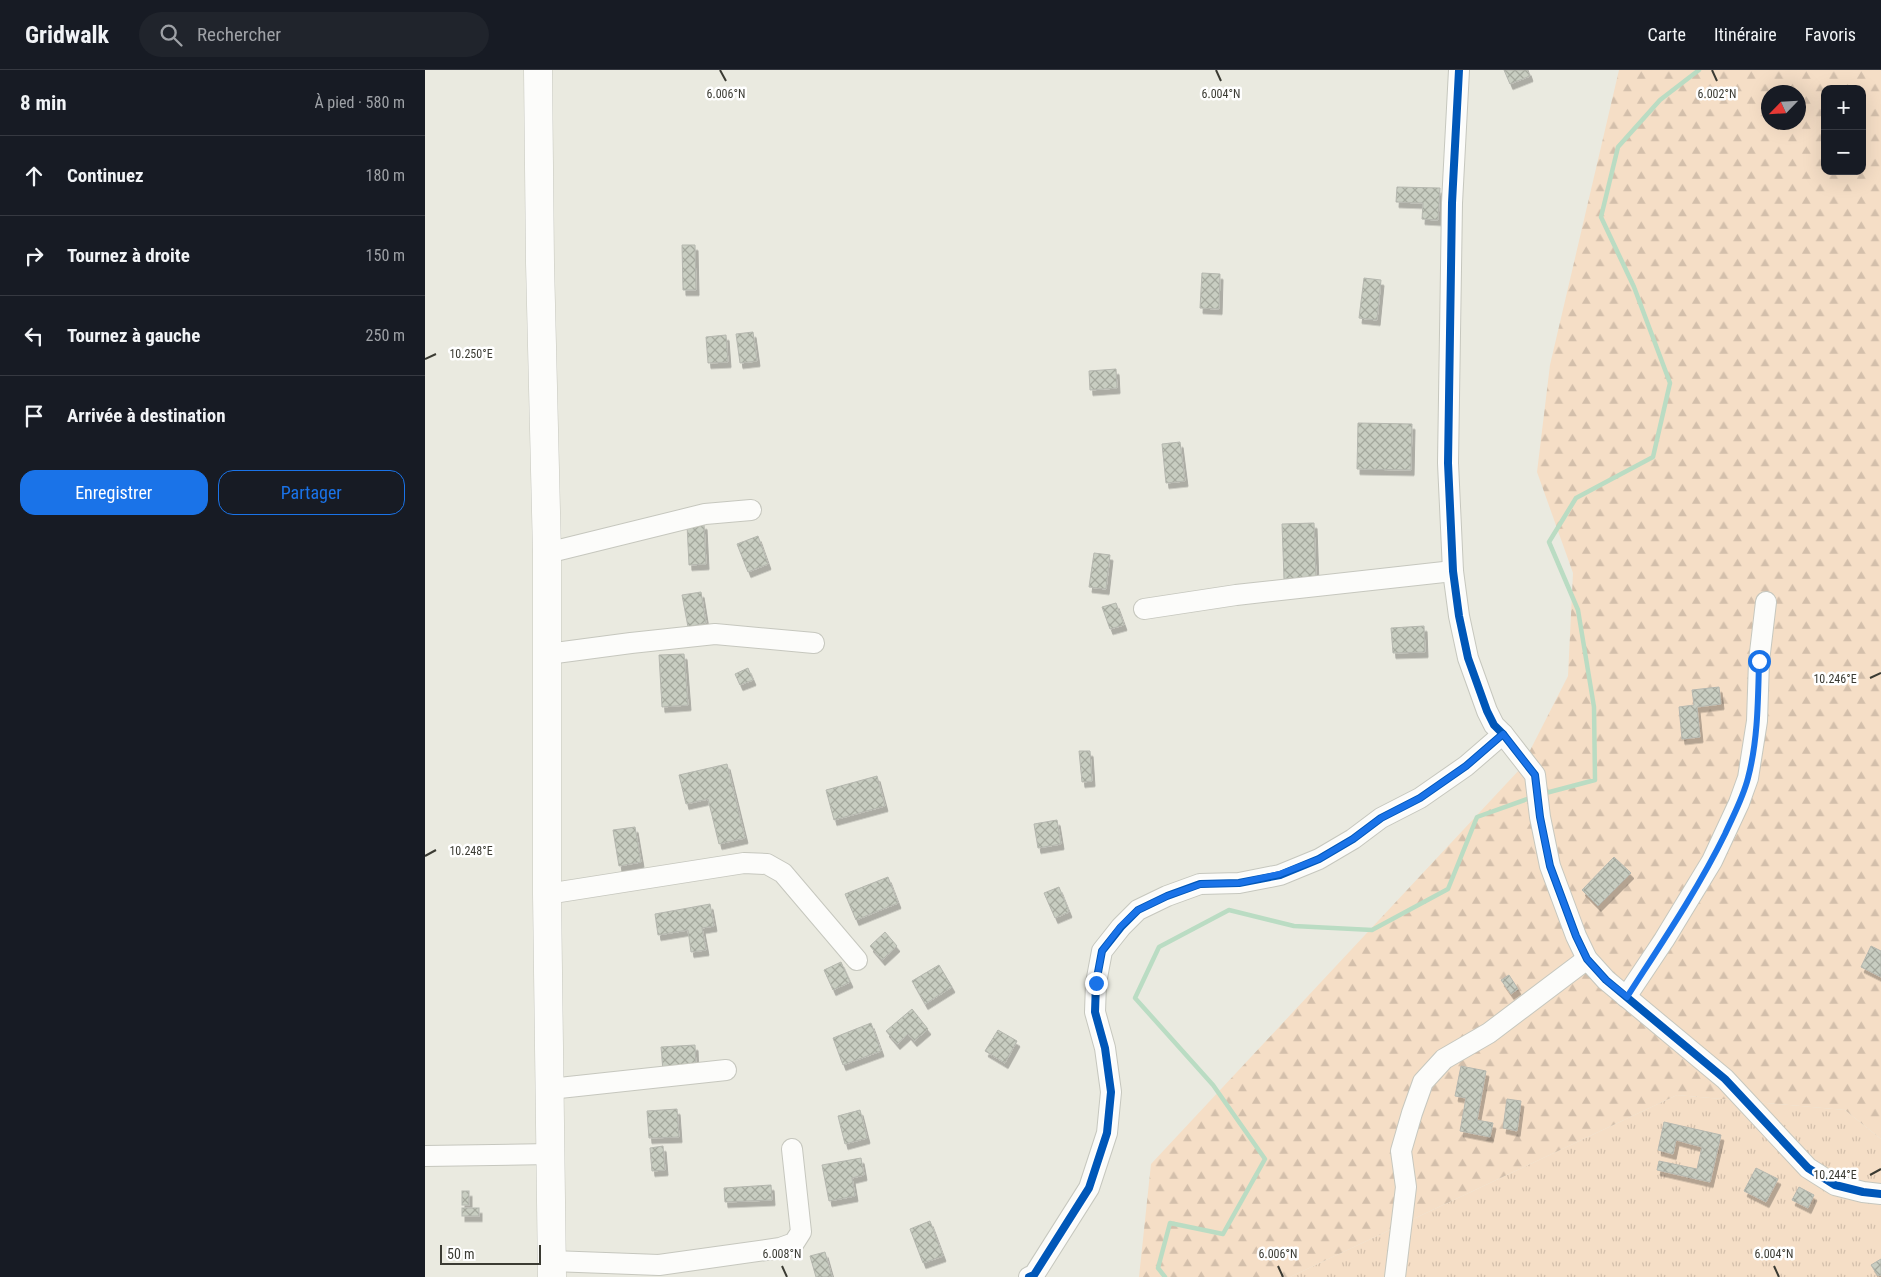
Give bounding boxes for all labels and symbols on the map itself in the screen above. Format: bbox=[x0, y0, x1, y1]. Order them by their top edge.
north arrow bbox=[1761, 85, 1806, 130]
text: 6.006°N bbox=[707, 87, 745, 101]
text: 6.004°N bbox=[1202, 87, 1240, 101]
text: 6.002°N bbox=[1698, 87, 1736, 101]
text: 10.250°E bbox=[449, 347, 493, 361]
route start bbox=[1748, 650, 1771, 673]
text: 10.246°E bbox=[1813, 672, 1857, 686]
text: 10.248°E bbox=[449, 844, 493, 858]
route end bbox=[1085, 972, 1108, 995]
text: 10.244°E bbox=[1813, 1168, 1857, 1182]
scale bar bbox=[440, 1242, 541, 1265]
text: 6.008°N bbox=[763, 1247, 801, 1261]
text: 6.006°N bbox=[1259, 1247, 1297, 1261]
text: 6.004°N bbox=[1755, 1247, 1793, 1261]

